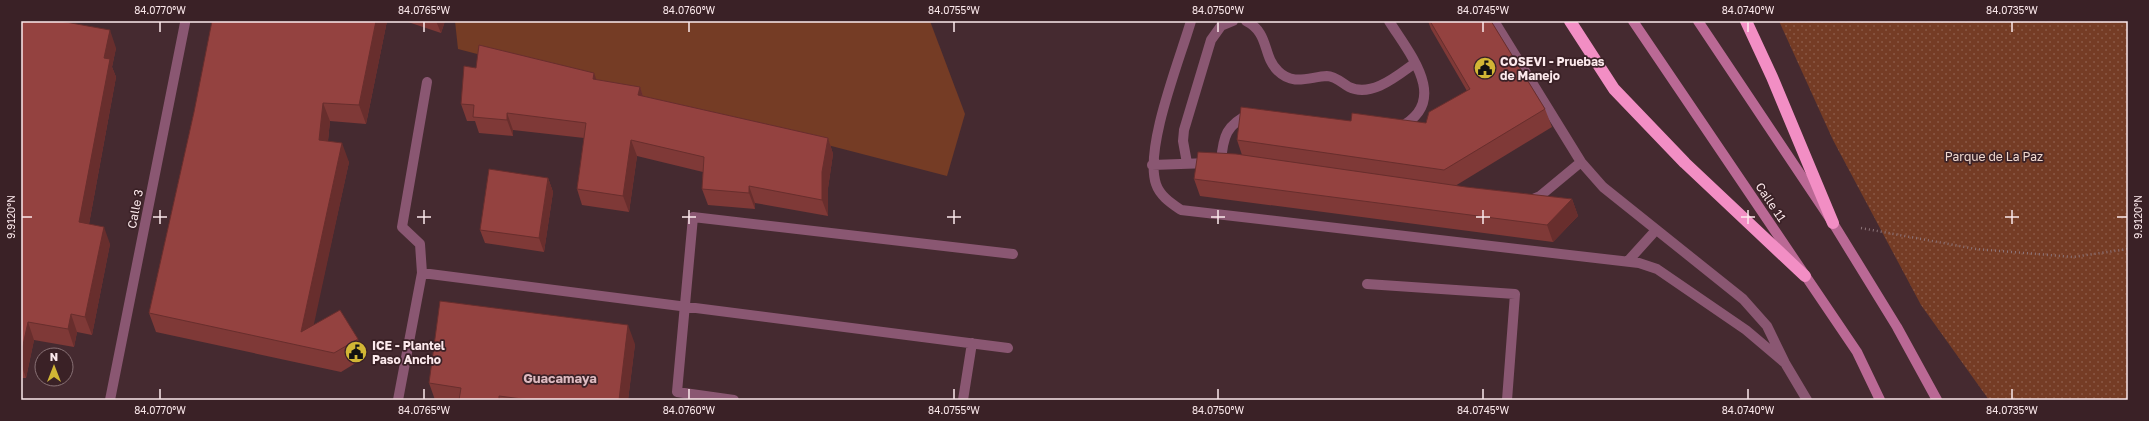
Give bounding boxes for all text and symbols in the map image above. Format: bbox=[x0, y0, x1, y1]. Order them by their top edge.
text: 84.0770°W bbox=[134, 4, 186, 16]
text: 84.0765°W bbox=[398, 4, 450, 16]
text: 84.0760°W bbox=[663, 4, 716, 16]
text: 84.0755°W bbox=[928, 4, 980, 16]
text: 84.0750°W bbox=[1192, 4, 1244, 16]
text: 84.0745°W bbox=[1457, 4, 1509, 16]
text: 84.0740°W bbox=[1722, 4, 1775, 16]
text: 84.0735°W bbox=[1986, 4, 2038, 16]
place label: COSEVI - Pruebas de Manejo bbox=[1500, 54, 1605, 83]
public building icon: COSEVI - Pruebas de Manejo bbox=[1472, 55, 1498, 81]
park label: Parque de La Paz bbox=[1945, 149, 2043, 164]
street label: Calle 11 bbox=[1752, 180, 1790, 225]
street label: Calle 3 bbox=[124, 188, 146, 230]
text: 9.9120°N bbox=[5, 195, 17, 239]
text: 9.9120°N bbox=[2132, 195, 2144, 239]
place label: ICE - Plantel Paso Ancho bbox=[372, 338, 445, 367]
public building icon: ICE - Plantel Paso Ancho bbox=[343, 339, 369, 365]
north arrow bbox=[34, 347, 74, 387]
text: N bbox=[50, 350, 58, 363]
district label: Guacamaya bbox=[523, 370, 597, 386]
text: 84.0770°W bbox=[134, 404, 186, 416]
text: 84.0765°W bbox=[398, 404, 450, 416]
text: 84.0760°W bbox=[663, 404, 716, 416]
text: 84.0755°W bbox=[928, 404, 980, 416]
text: 84.0750°W bbox=[1192, 404, 1244, 416]
text: 84.0745°W bbox=[1457, 404, 1509, 416]
text: 84.0740°W bbox=[1722, 404, 1775, 416]
text: 84.0735°W bbox=[1986, 404, 2038, 416]

